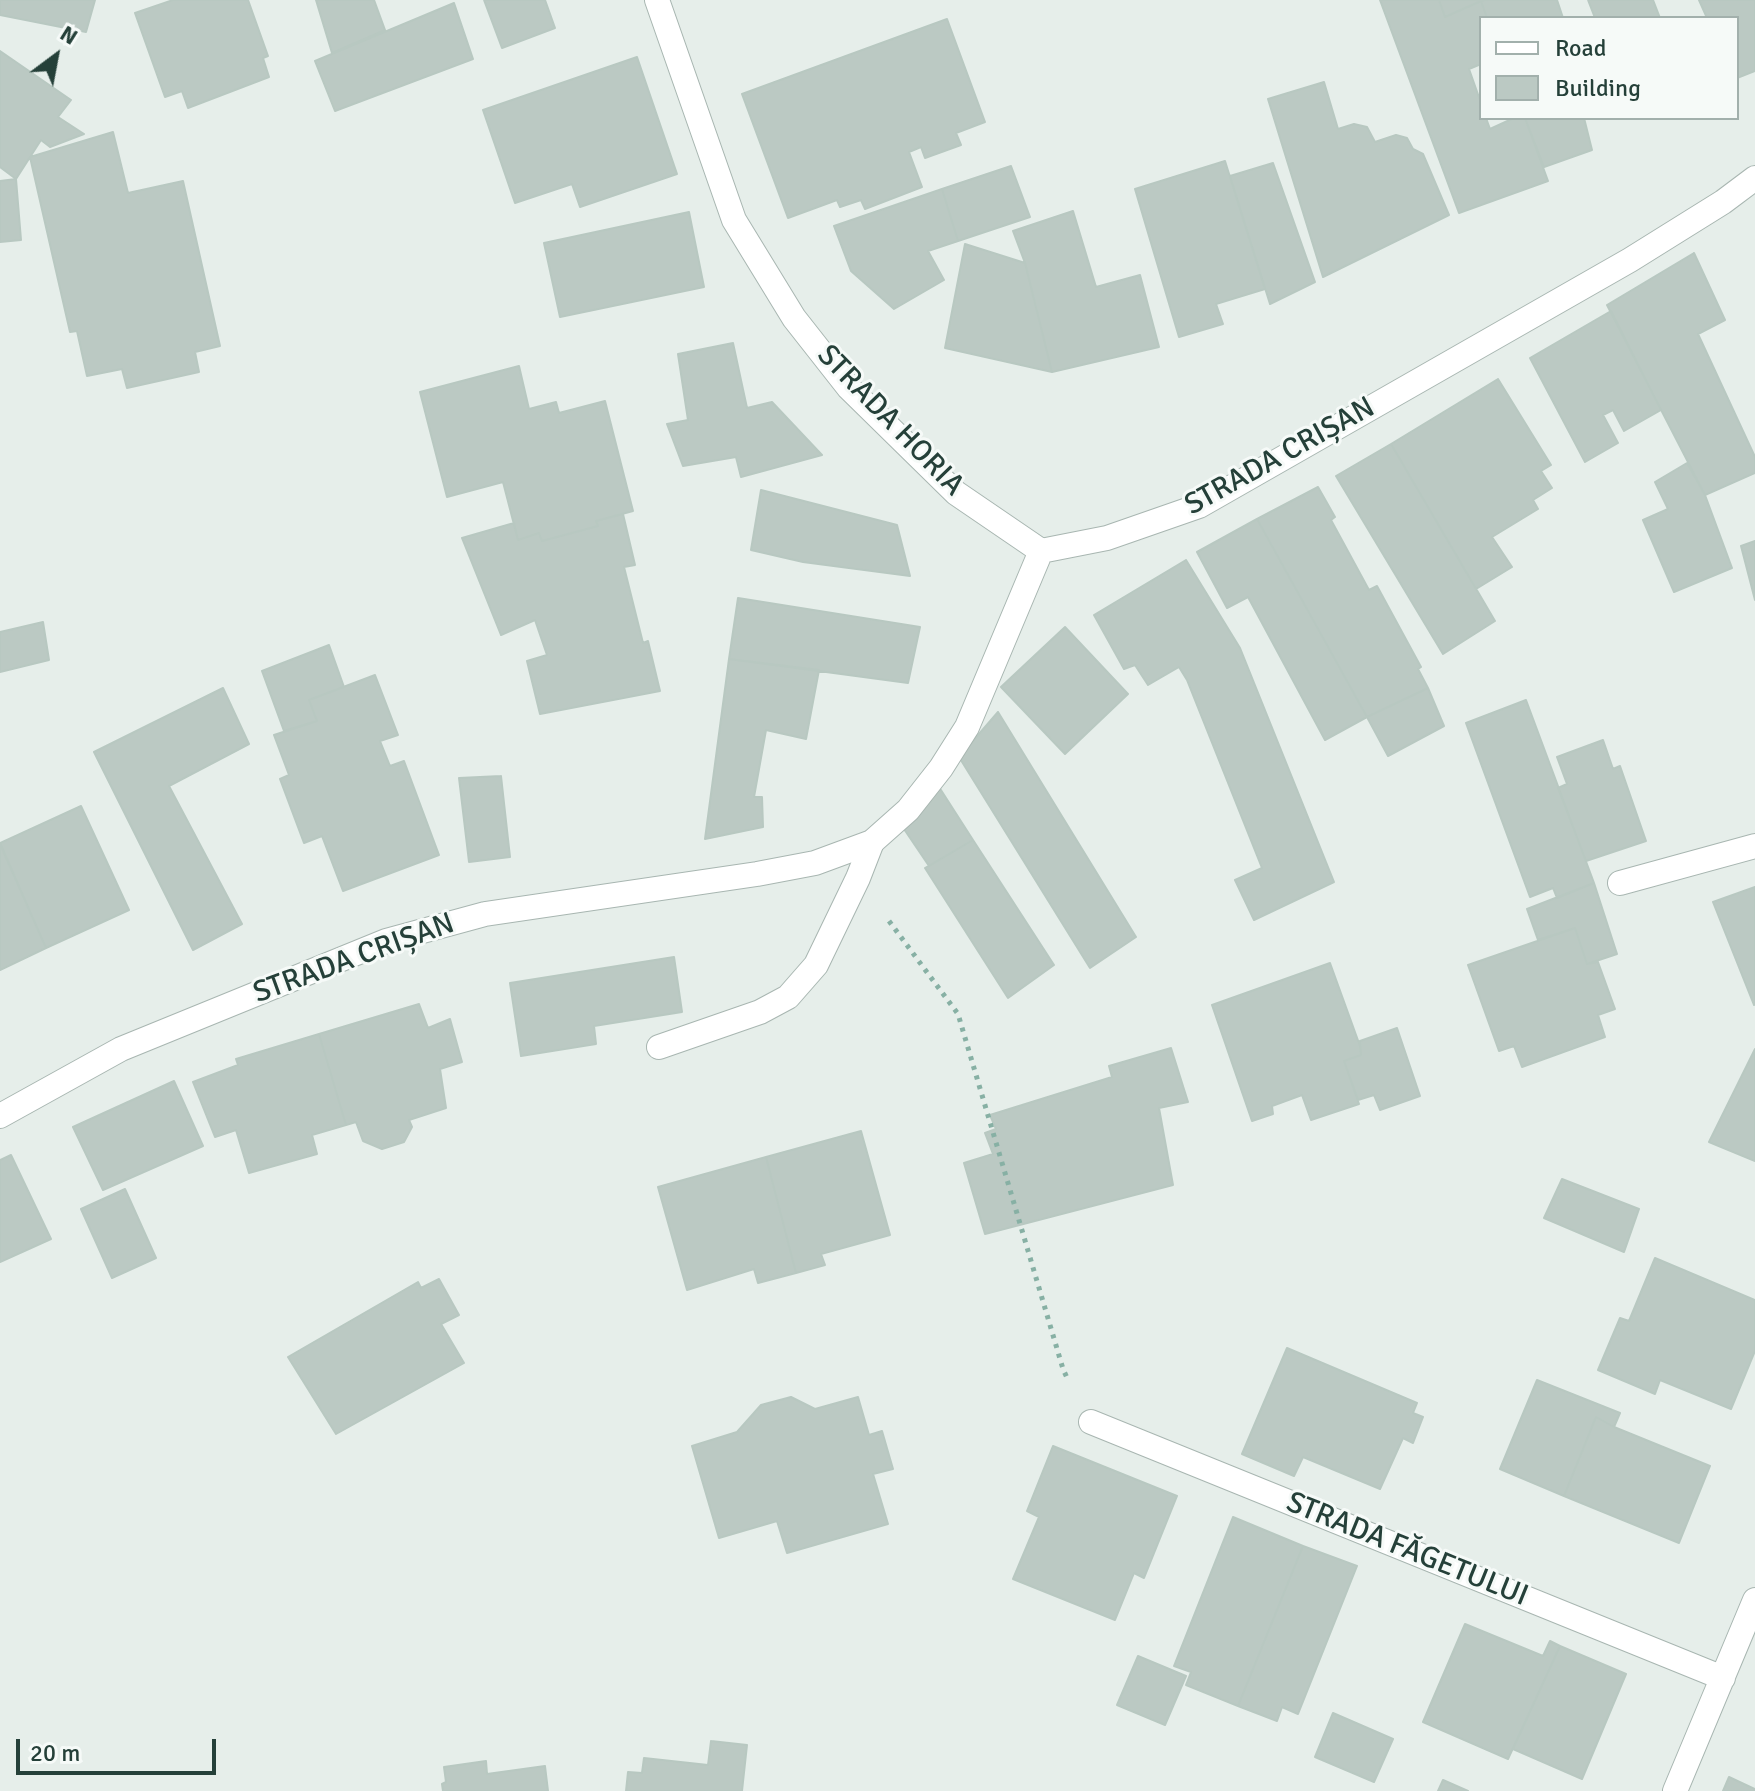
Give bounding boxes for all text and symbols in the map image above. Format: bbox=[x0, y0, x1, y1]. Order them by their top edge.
north arrow bbox=[16, 16, 96, 96]
legend bbox=[1479, 16, 1739, 120]
text: N bbox=[55, 20, 83, 51]
text: Road bbox=[1555, 33, 1606, 63]
text: Building bbox=[1555, 73, 1641, 103]
street label: STRADA HORIA bbox=[809, 338, 971, 504]
street label: STRADA CRIȘAN bbox=[1179, 390, 1381, 524]
street label: STRADA CRIȘAN bbox=[249, 906, 459, 1012]
street label: STRADA FĂGETULUI bbox=[1281, 1485, 1533, 1615]
scale bar bbox=[20, 1723, 220, 1773]
text: 20 m bbox=[30, 1738, 80, 1768]

